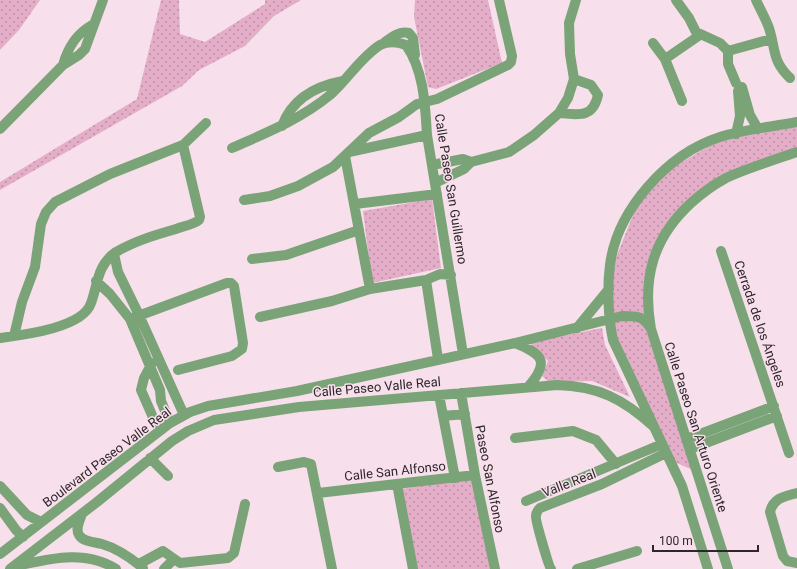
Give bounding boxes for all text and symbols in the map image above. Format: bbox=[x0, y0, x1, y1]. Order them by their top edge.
street label: Calle Paseo San Guillermo bbox=[432, 113, 470, 265]
street label: Cerrada de los Ángeles bbox=[731, 259, 789, 390]
street label: Calle Paseo San Arturo Oriente bbox=[661, 340, 731, 514]
street label: Calle Paseo Valle Real bbox=[313, 374, 441, 400]
street label: Boulevard Paseo Valle Real bbox=[40, 404, 174, 510]
street label: Paseo San Alfonso bbox=[472, 424, 508, 534]
street label: Calle San Alfonso bbox=[343, 458, 447, 484]
street label: Valle Real bbox=[540, 466, 598, 500]
scale bar bbox=[653, 527, 758, 553]
text: 100 m bbox=[659, 534, 693, 548]

